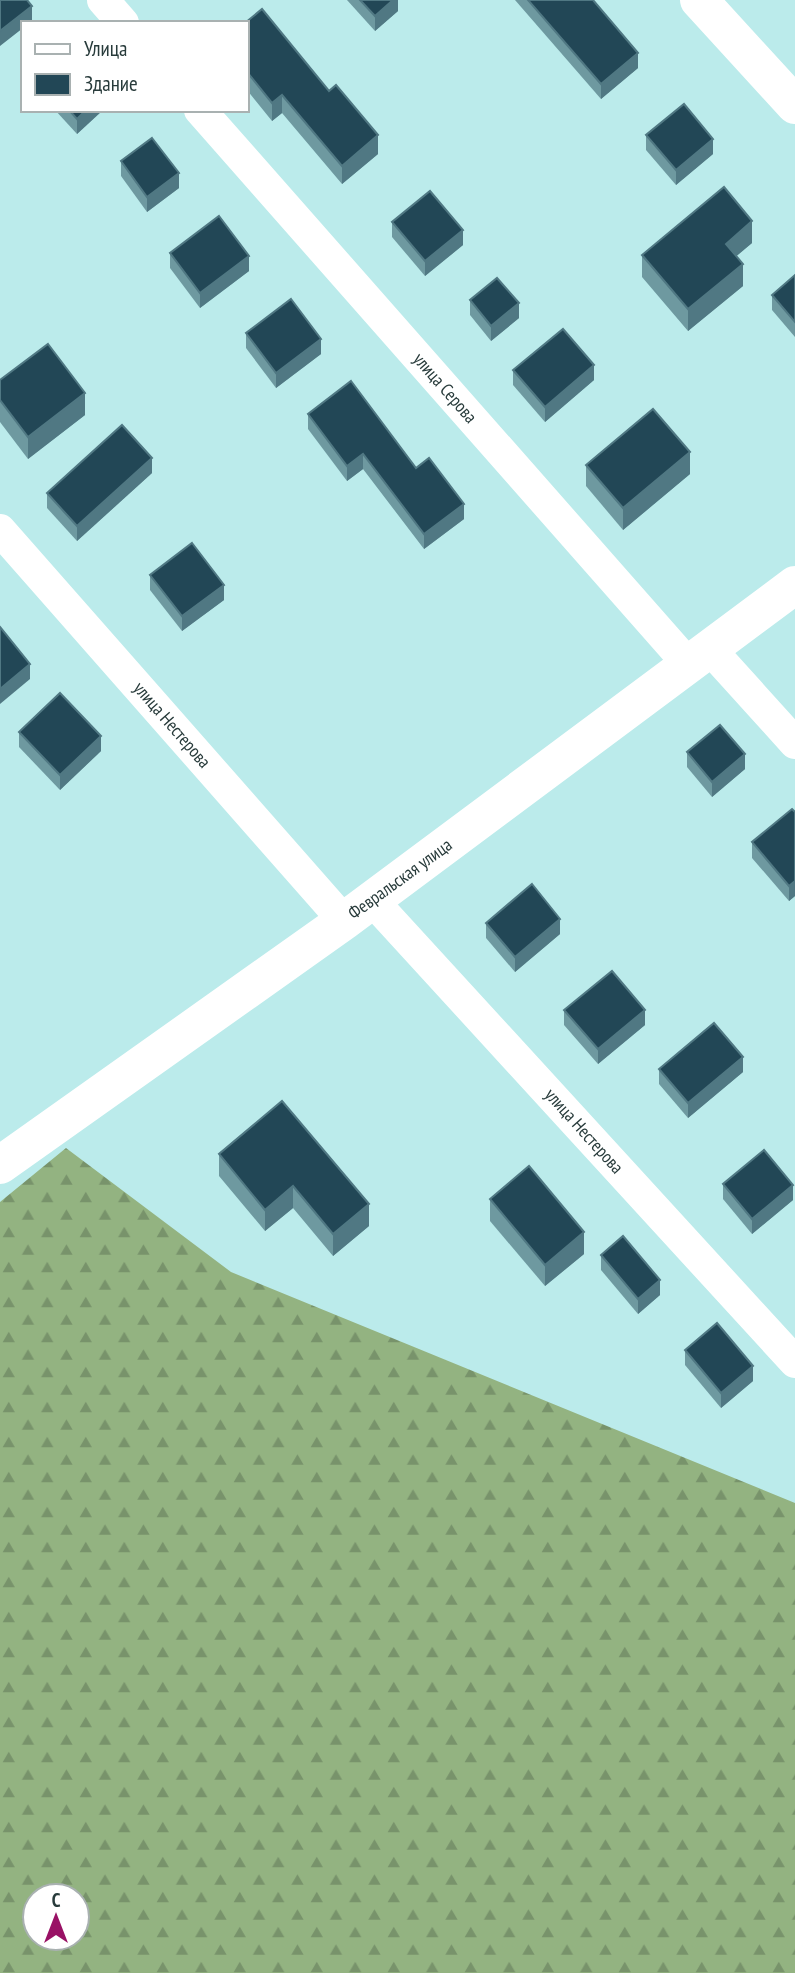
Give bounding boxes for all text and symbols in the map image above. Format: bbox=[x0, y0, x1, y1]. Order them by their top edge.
legend bbox=[21, 21, 248, 112]
text: Улица bbox=[84, 35, 127, 62]
text: Здание bbox=[84, 70, 138, 97]
street label: улица Серова bbox=[408, 348, 482, 428]
street label: улица Нестерова bbox=[129, 677, 216, 773]
street label: Февральская улица bbox=[343, 833, 456, 924]
street label: улица Нестерова bbox=[540, 1083, 629, 1178]
north arrow bbox=[21, 1882, 91, 1952]
text: С bbox=[52, 1888, 61, 1912]

